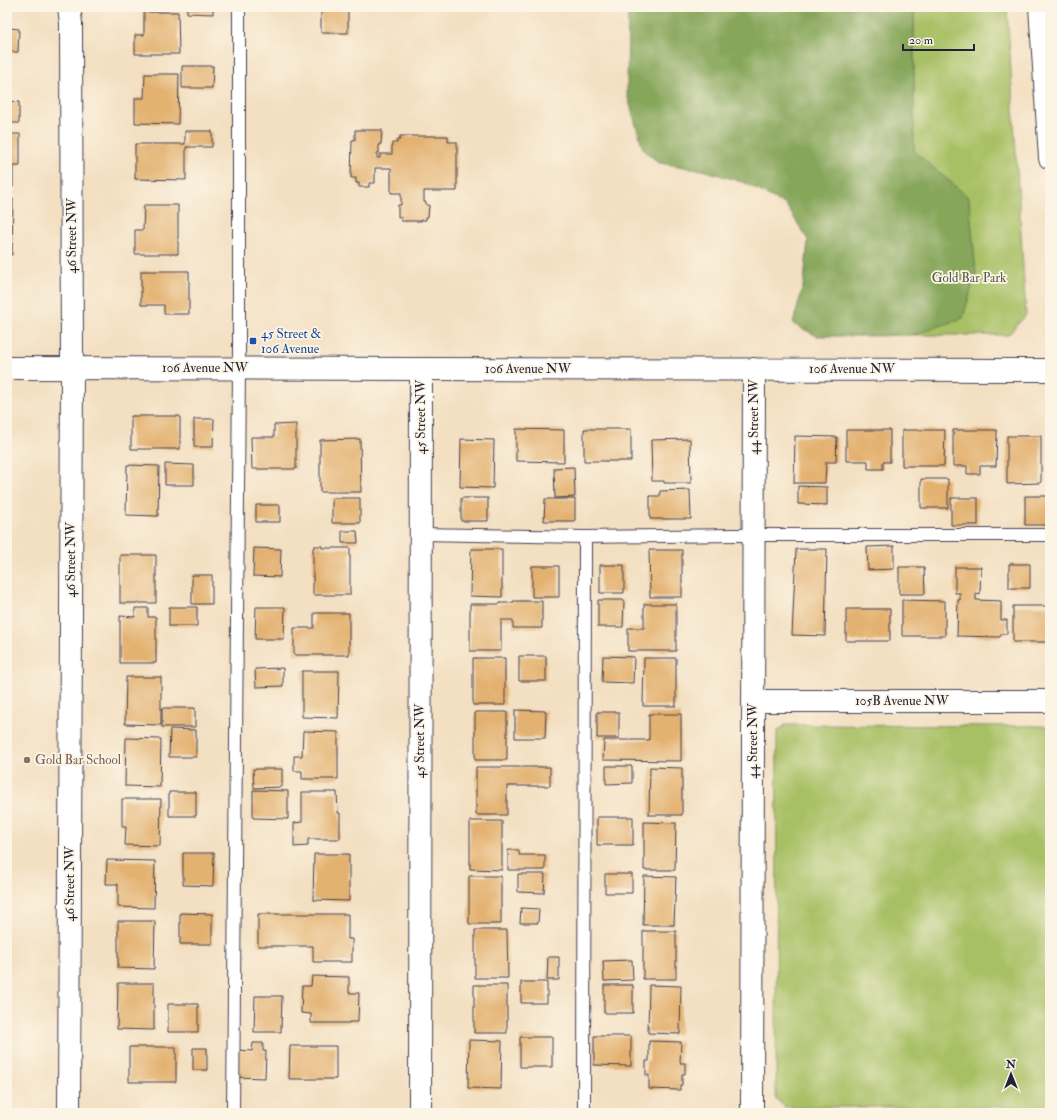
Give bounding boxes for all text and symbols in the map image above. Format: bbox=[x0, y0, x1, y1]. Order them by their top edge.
scale bar bbox=[903, 26, 974, 52]
text: 20 m bbox=[909, 33, 934, 48]
street label: 46 Street NW bbox=[64, 198, 80, 274]
park label: Gold Bar Park bbox=[932, 270, 1007, 286]
place label: 45 Street & 106 Avenue bbox=[261, 326, 322, 357]
marker: 45 Street & 106 Avenue bbox=[248, 336, 258, 346]
street label: 106 Avenue NW bbox=[162, 360, 249, 376]
street label: 106 Avenue NW bbox=[485, 361, 572, 377]
street label: 106 Avenue NW bbox=[809, 361, 896, 377]
street label: 44 Street NW bbox=[746, 378, 762, 455]
street label: 45 Street NW bbox=[413, 379, 429, 454]
street label: 46 Street NW bbox=[63, 522, 79, 598]
street label: 105B Avenue NW bbox=[855, 693, 949, 709]
street label: 44 Street NW bbox=[745, 702, 761, 779]
street label: 45 Street NW bbox=[412, 703, 428, 778]
place label: Gold Bar School bbox=[35, 752, 122, 768]
marker: Gold Bar School bbox=[22, 755, 32, 765]
street label: 46 Street NW bbox=[62, 846, 78, 922]
north arrow bbox=[991, 1054, 1031, 1094]
text: N bbox=[1005, 1058, 1017, 1071]

